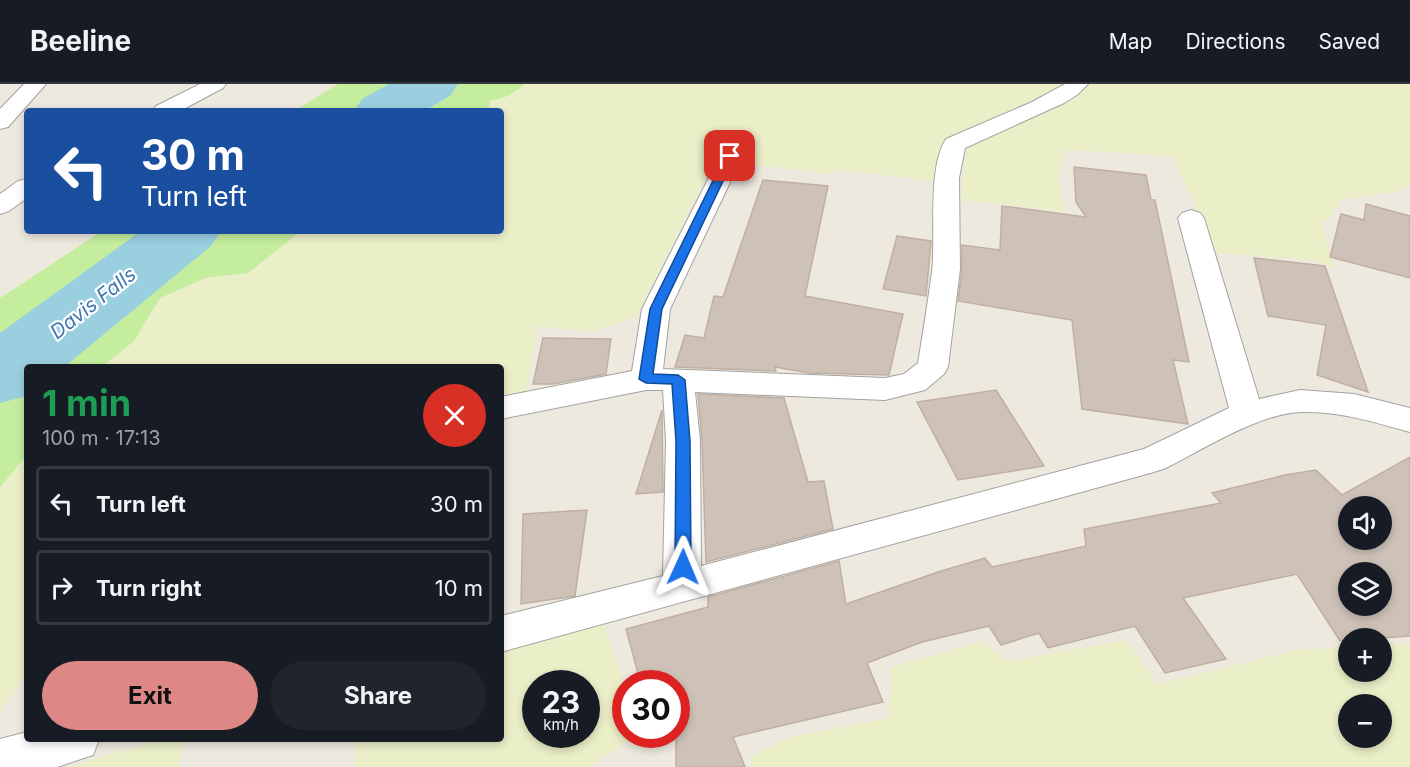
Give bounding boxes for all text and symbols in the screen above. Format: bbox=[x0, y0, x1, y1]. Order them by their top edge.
text: Beeline bbox=[30, 24, 131, 58]
text: Map bbox=[1109, 29, 1152, 54]
text: Directions bbox=[1185, 29, 1286, 54]
text: Saved bbox=[1319, 29, 1380, 54]
text: 30 m bbox=[141, 129, 245, 180]
pin bbox=[704, 130, 755, 181]
icon: left bbox=[42, 132, 120, 210]
icon: arrive bbox=[713, 139, 746, 172]
text: Turn left bbox=[141, 180, 247, 213]
water label: Davis Falls bbox=[45, 262, 141, 344]
text: 1 min bbox=[42, 381, 131, 425]
button: close bbox=[423, 384, 486, 447]
text: 100 m · 17:13 bbox=[42, 426, 161, 450]
icon: left bbox=[45, 487, 78, 520]
text: Turn left bbox=[96, 491, 186, 517]
text: 30 m bbox=[430, 491, 483, 517]
map controls bbox=[1338, 496, 1392, 748]
button: sound bbox=[1338, 496, 1392, 550]
position arrow bbox=[651, 535, 715, 599]
button: layers bbox=[1338, 562, 1392, 616]
icon: right bbox=[45, 571, 78, 604]
text: Turn right bbox=[96, 575, 202, 601]
text: 10 m bbox=[435, 575, 483, 601]
button: + bbox=[1338, 628, 1392, 682]
button: Exit bbox=[42, 661, 258, 730]
button: Share bbox=[270, 661, 486, 730]
speed limit sign: 30 bbox=[612, 670, 690, 748]
text: 23 bbox=[542, 684, 580, 720]
button: − bbox=[1338, 694, 1392, 748]
text: km/h bbox=[543, 715, 579, 734]

